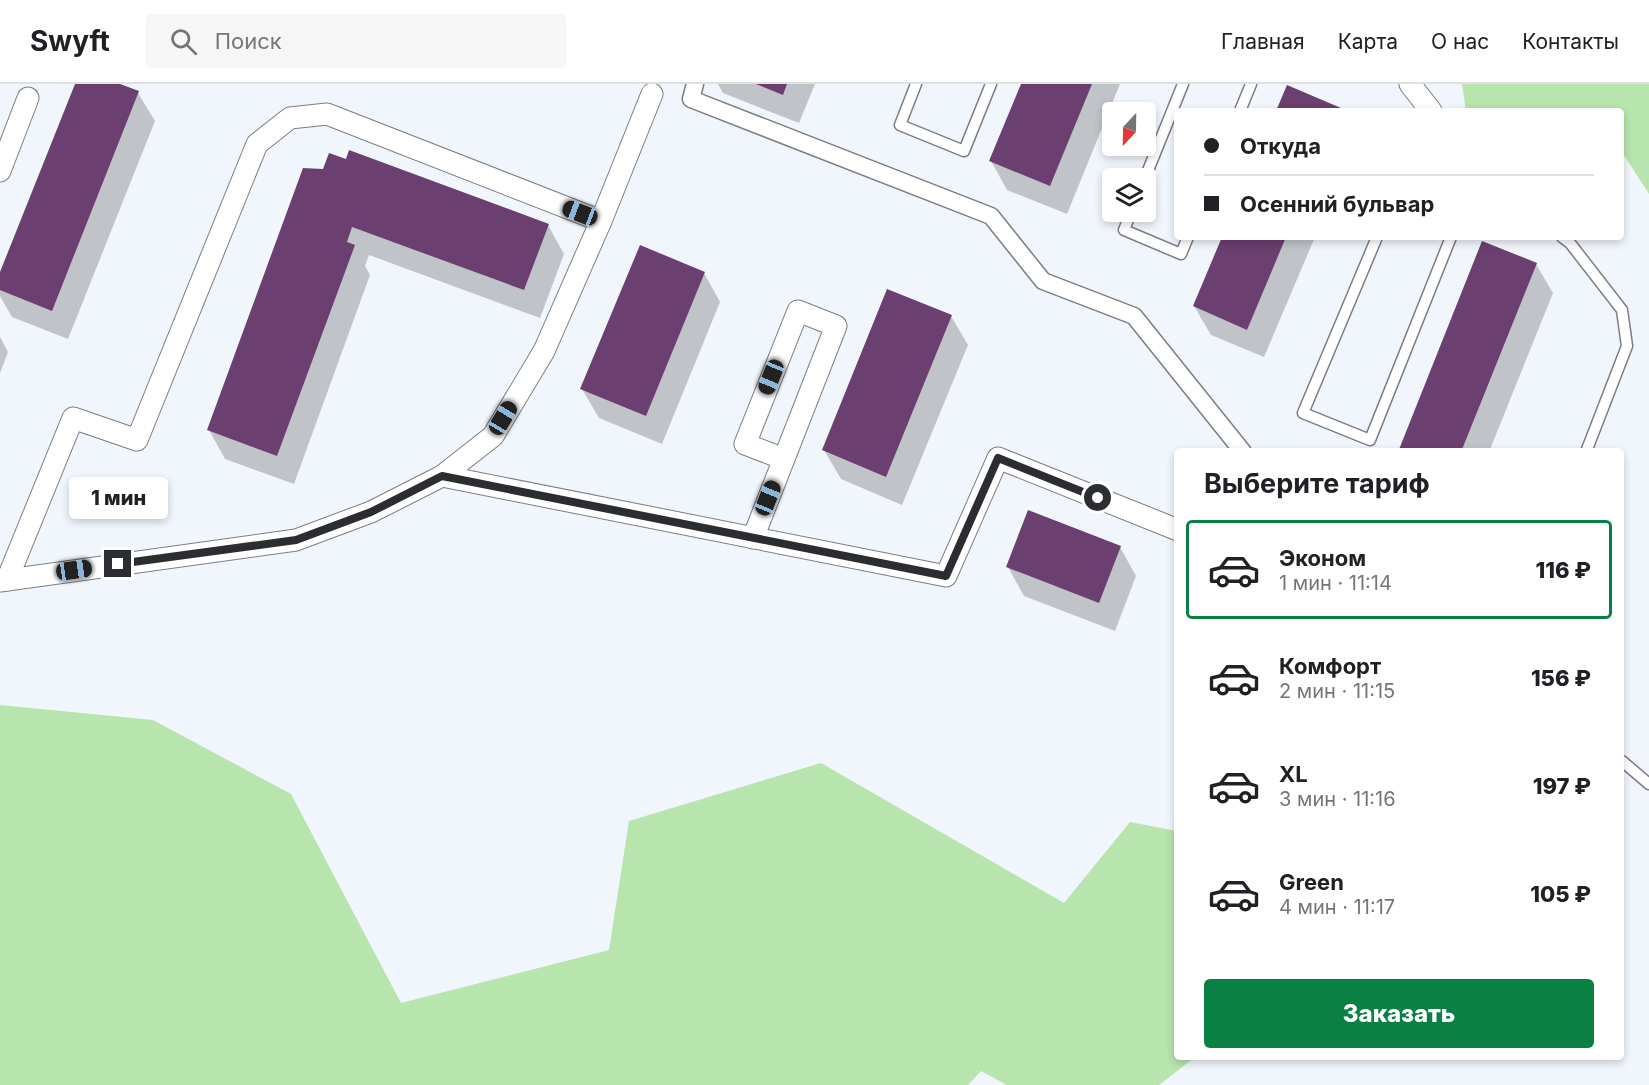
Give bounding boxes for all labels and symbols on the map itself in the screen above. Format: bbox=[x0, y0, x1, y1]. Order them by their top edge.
north arrow bbox=[1102, 102, 1156, 156]
car bbox=[560, 198, 600, 228]
car bbox=[756, 357, 786, 397]
car bbox=[486, 398, 520, 438]
callout: 1 мин bbox=[68, 477, 168, 519]
car bbox=[753, 478, 783, 518]
route start bbox=[1084, 484, 1111, 511]
route end bbox=[104, 550, 131, 577]
car bbox=[55, 559, 93, 581]

